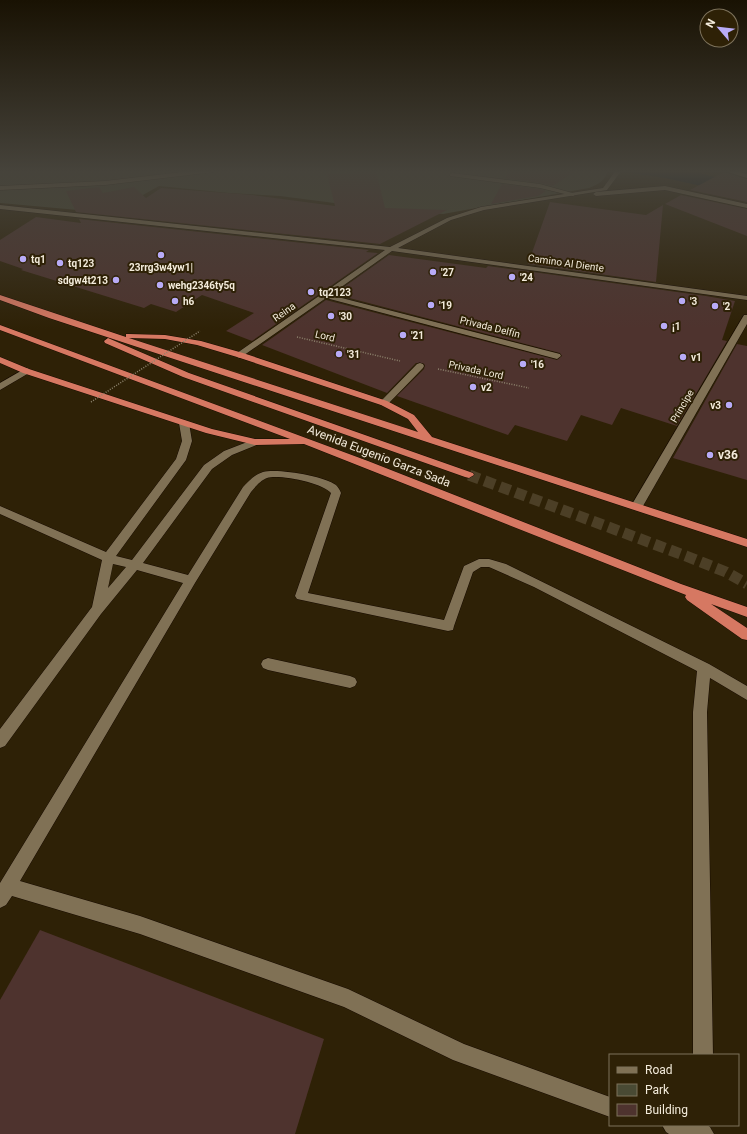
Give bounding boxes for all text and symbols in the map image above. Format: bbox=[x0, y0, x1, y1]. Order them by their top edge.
north arrow bbox=[699, 8, 739, 48]
text: N bbox=[703, 17, 718, 30]
marker: 23rrg3w4yw1| bbox=[156, 250, 166, 260]
street label: Camino Al Diente bbox=[527, 252, 605, 274]
marker: tq1 bbox=[18, 254, 28, 264]
place label: tq1 bbox=[31, 254, 46, 265]
marker: tq123 bbox=[55, 258, 65, 268]
place label: tq123 bbox=[68, 258, 94, 269]
place label: 23rrg3w4yw1| bbox=[129, 262, 193, 273]
marker: '27 bbox=[428, 267, 438, 277]
place label: '27 bbox=[441, 267, 454, 278]
marker: '24 bbox=[507, 272, 517, 282]
place label: '24 bbox=[520, 272, 533, 283]
place label: sdgw4t213 bbox=[58, 275, 108, 286]
marker: sdgw4t213 bbox=[111, 275, 121, 285]
marker: wehg2346ty5q bbox=[155, 280, 165, 290]
place label: wehg2346ty5q bbox=[168, 280, 235, 291]
marker: tq2123 bbox=[306, 287, 316, 297]
place label: tq2123 bbox=[319, 287, 351, 298]
marker: h6 bbox=[170, 296, 180, 306]
place label: h6 bbox=[183, 296, 195, 307]
marker: '3 bbox=[677, 296, 687, 306]
place label: '3 bbox=[690, 296, 698, 307]
street label: Reina bbox=[271, 300, 297, 324]
marker: '19 bbox=[426, 300, 436, 310]
place label: '19 bbox=[439, 300, 452, 311]
marker: '2 bbox=[710, 301, 720, 311]
place label: '2 bbox=[723, 301, 731, 312]
marker: '30 bbox=[326, 311, 336, 321]
place label: '30 bbox=[339, 311, 352, 322]
street label: Privada Delfín bbox=[459, 314, 521, 340]
marker: ¡1 bbox=[659, 321, 669, 331]
place label: ¡1 bbox=[672, 321, 681, 332]
street label: Lord bbox=[314, 328, 336, 344]
marker: '21 bbox=[398, 330, 408, 340]
place label: '21 bbox=[411, 330, 424, 341]
marker: '31 bbox=[334, 349, 344, 359]
place label: '31 bbox=[347, 349, 360, 360]
marker: v1 bbox=[678, 352, 688, 362]
place label: v1 bbox=[691, 352, 702, 363]
street label: Privada Lord bbox=[447, 359, 505, 381]
marker: '16 bbox=[518, 359, 528, 369]
place label: '16 bbox=[531, 359, 544, 370]
marker: v2 bbox=[468, 382, 478, 392]
place label: v2 bbox=[481, 382, 492, 393]
street label: Príncipe bbox=[668, 388, 696, 424]
place label: v3 bbox=[710, 400, 721, 411]
marker: v3 bbox=[724, 400, 734, 410]
street label: Avenida Eugenio Garza Sada bbox=[305, 422, 453, 490]
place label: v36 bbox=[718, 448, 738, 462]
marker: v36 bbox=[705, 450, 715, 460]
legend bbox=[609, 1054, 739, 1126]
text: Road bbox=[645, 1063, 673, 1077]
text: Park bbox=[645, 1083, 670, 1097]
text: Building bbox=[645, 1103, 688, 1117]

